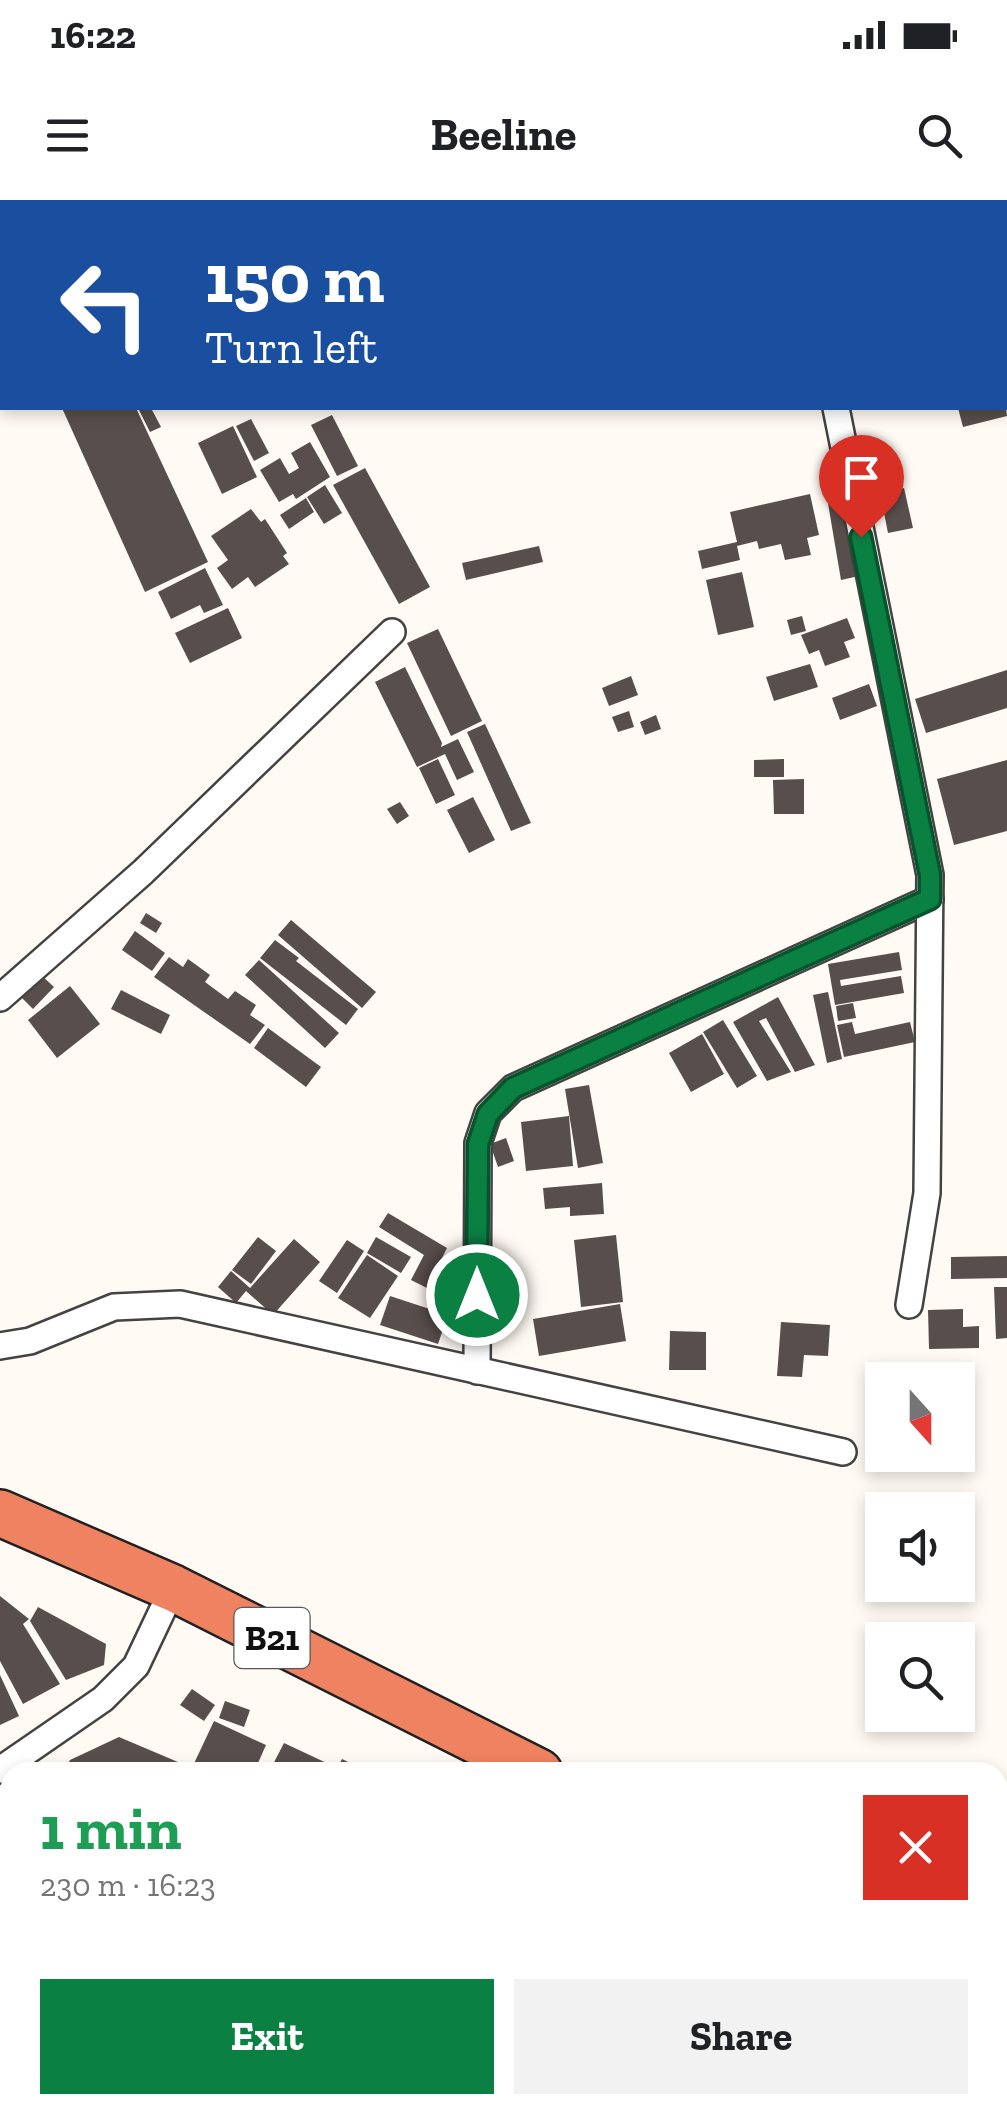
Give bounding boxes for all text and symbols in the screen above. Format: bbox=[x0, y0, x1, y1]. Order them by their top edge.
text: 16:22 bbox=[50, 12, 136, 58]
icon: menu bbox=[40, 108, 95, 163]
text: Beeline bbox=[430, 108, 577, 162]
icon: search bbox=[912, 108, 967, 163]
text: 150 m bbox=[205, 236, 385, 320]
icon: left bbox=[40, 240, 170, 370]
text: Turn left bbox=[205, 321, 377, 375]
pin bbox=[819, 435, 904, 538]
icon: arrive bbox=[834, 450, 889, 505]
position arrow bbox=[425, 1243, 529, 1347]
north arrow bbox=[865, 1362, 975, 1472]
map controls bbox=[865, 1362, 975, 1732]
button: sound bbox=[865, 1492, 975, 1602]
road number: B21 bbox=[234, 1608, 310, 1668]
button: search bbox=[865, 1622, 975, 1732]
text: 1 min bbox=[40, 1792, 182, 1864]
button: close bbox=[863, 1795, 968, 1900]
text: 230 m · 16:23 bbox=[40, 1866, 216, 1904]
button: Exit bbox=[40, 1979, 494, 2094]
button: Share bbox=[514, 1979, 968, 2094]

